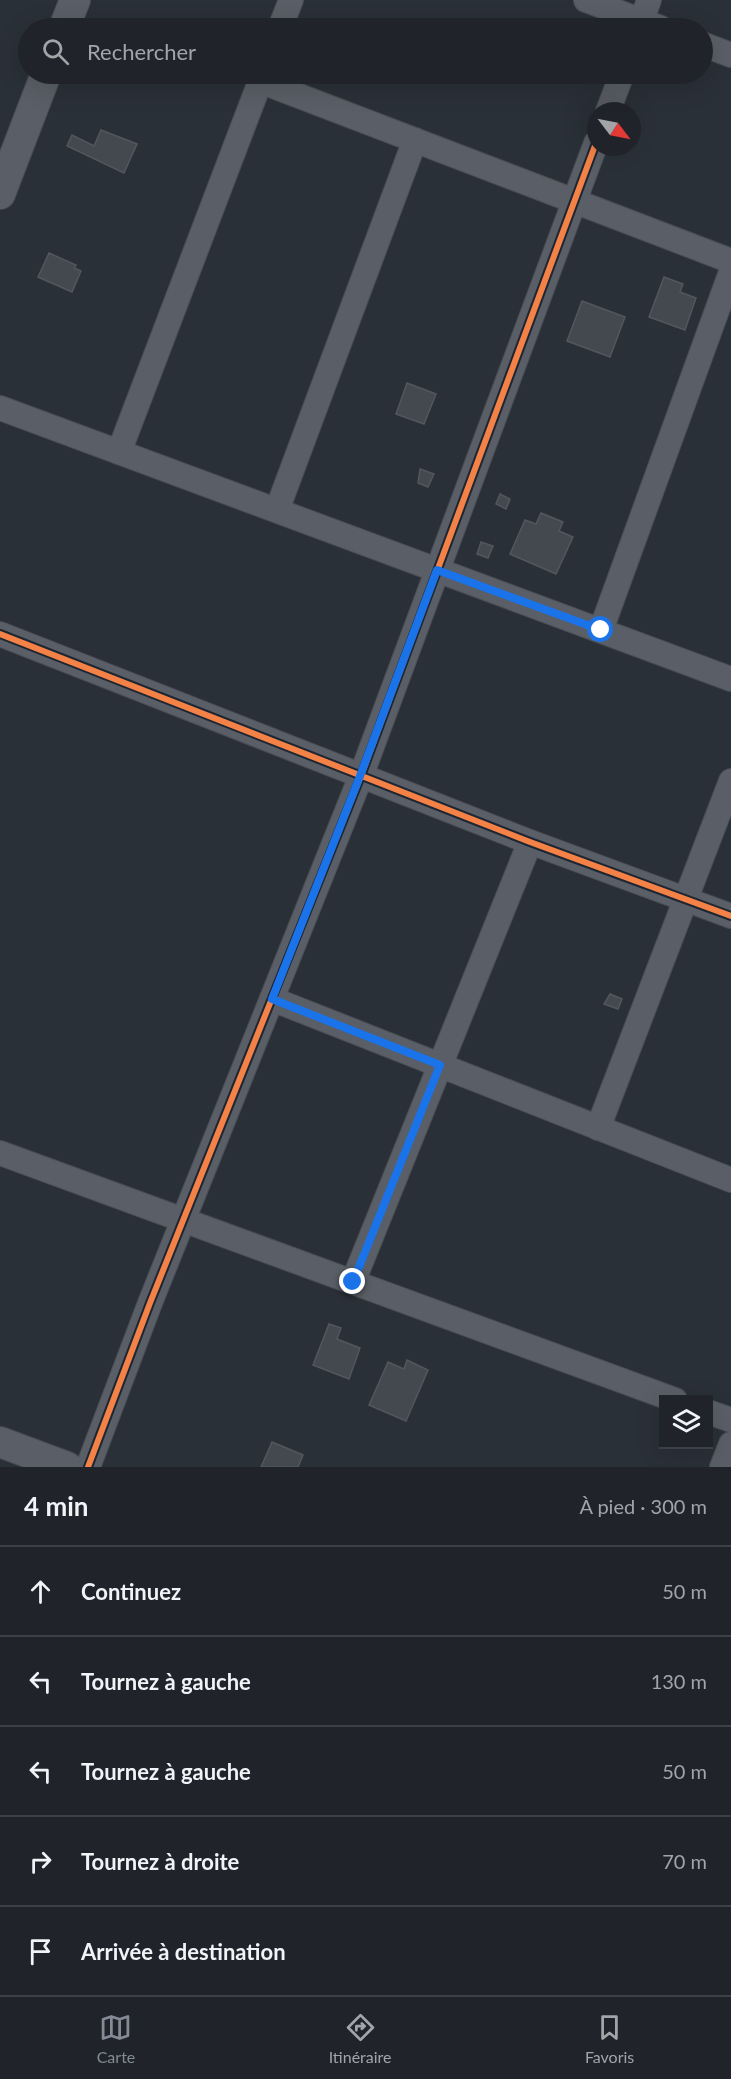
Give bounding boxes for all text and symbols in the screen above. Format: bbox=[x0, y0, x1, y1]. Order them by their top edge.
search box bbox=[18, 18, 713, 84]
icon: search bbox=[39, 35, 72, 68]
text: Rechercher bbox=[87, 38, 196, 65]
north arrow bbox=[587, 102, 641, 156]
route start bbox=[587, 616, 613, 642]
route end bbox=[339, 1268, 365, 1294]
map controls bbox=[659, 1395, 713, 1449]
button: layers bbox=[659, 1395, 713, 1449]
text: 4 min bbox=[24, 1490, 88, 1522]
text: À pied · 300 m bbox=[579, 1494, 707, 1518]
icon: ahead bbox=[24, 1575, 57, 1608]
text: Continuez bbox=[81, 1578, 181, 1605]
text: 50 m bbox=[662, 1579, 707, 1603]
icon: left bbox=[24, 1665, 57, 1698]
text: Tournez à gauche bbox=[81, 1668, 251, 1695]
text: 130 m bbox=[651, 1669, 707, 1693]
icon: left bbox=[24, 1755, 57, 1788]
text: Tournez à gauche bbox=[81, 1758, 251, 1785]
text: 50 m bbox=[662, 1759, 707, 1783]
icon: right bbox=[24, 1845, 57, 1878]
text: Tournez à droite bbox=[81, 1848, 239, 1875]
text: 70 m bbox=[662, 1849, 707, 1873]
icon: arrive bbox=[24, 1935, 57, 1968]
text: Arrivée à destination bbox=[81, 1938, 286, 1965]
tab: Carte bbox=[97, 2011, 135, 2066]
tab: Itinéraire bbox=[329, 2011, 392, 2066]
tab: Favoris bbox=[585, 2011, 634, 2066]

